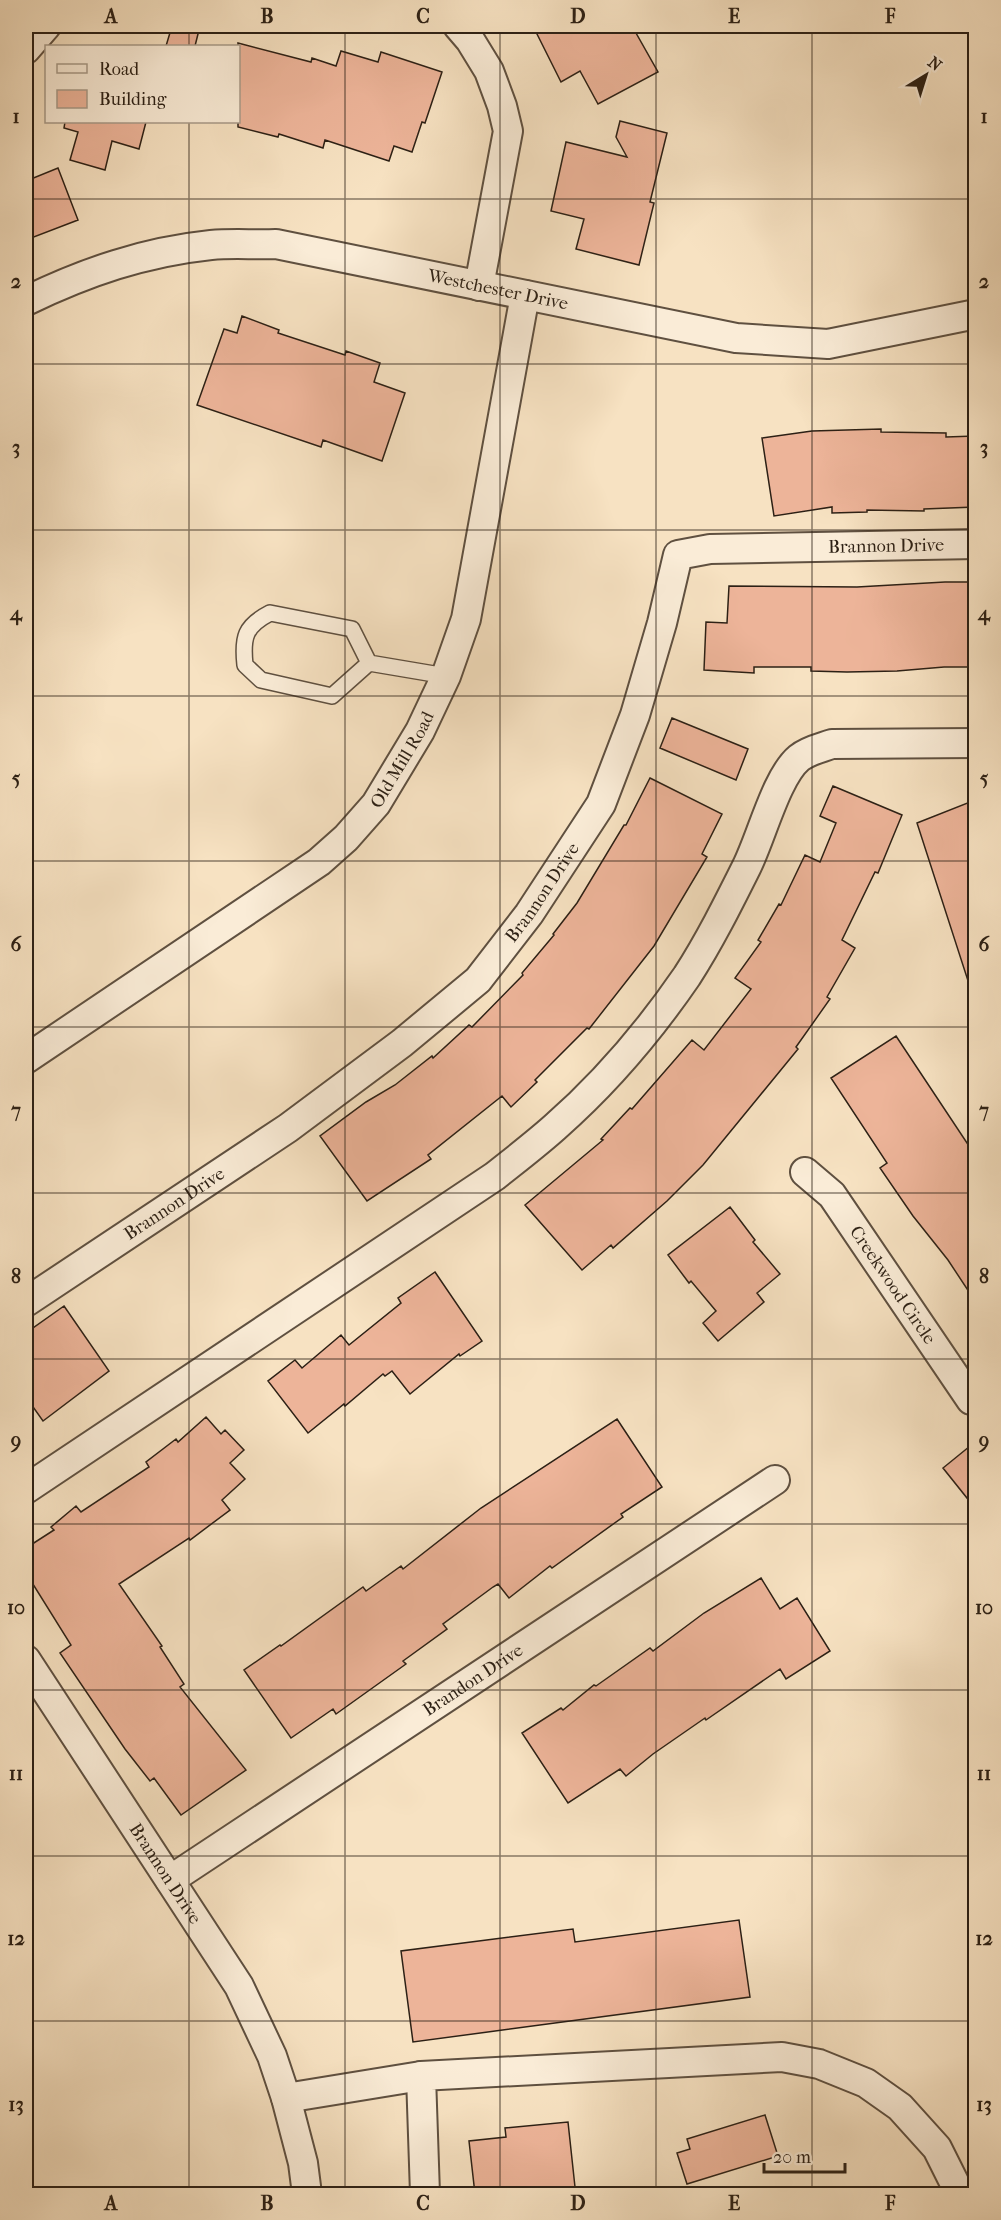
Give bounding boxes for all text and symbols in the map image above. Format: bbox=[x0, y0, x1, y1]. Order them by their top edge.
text: A bbox=[103, 5, 119, 28]
text: B bbox=[260, 5, 274, 28]
text: C bbox=[416, 5, 430, 28]
text: D bbox=[570, 5, 586, 28]
text: E bbox=[728, 5, 740, 28]
text: F bbox=[884, 5, 896, 28]
legend bbox=[45, 45, 240, 123]
north arrow bbox=[896, 45, 956, 105]
text: N bbox=[924, 52, 946, 75]
text: Road bbox=[99, 59, 139, 80]
text: Building bbox=[99, 89, 167, 110]
text: 1 bbox=[12, 105, 20, 128]
text: 1 bbox=[980, 105, 988, 128]
street label: Westchester Drive bbox=[425, 265, 570, 314]
text: 2 bbox=[11, 270, 21, 293]
text: 2 bbox=[979, 270, 989, 293]
text: 3 bbox=[12, 436, 20, 459]
text: 3 bbox=[980, 436, 988, 459]
street label: Brannon Drive bbox=[828, 534, 944, 557]
text: 4 bbox=[9, 602, 23, 626]
text: 4 bbox=[977, 602, 991, 626]
street label: Old Mill Road bbox=[366, 708, 438, 812]
text: 5 bbox=[12, 767, 21, 790]
text: 5 bbox=[980, 767, 989, 790]
street label: Brannon Drive bbox=[501, 839, 583, 946]
text: 6 bbox=[11, 933, 23, 956]
text: 6 bbox=[979, 933, 991, 956]
text: 7 bbox=[10, 1099, 21, 1122]
text: 7 bbox=[978, 1099, 989, 1122]
street label: Brannon Drive bbox=[120, 1163, 228, 1244]
street label: Creekwood Circle bbox=[845, 1222, 940, 1348]
text: 8 bbox=[11, 1265, 21, 1288]
text: 8 bbox=[979, 1265, 989, 1288]
text: 9 bbox=[10, 1430, 21, 1453]
text: 9 bbox=[978, 1430, 989, 1453]
text: 10 bbox=[7, 1596, 25, 1619]
text: 10 bbox=[975, 1596, 993, 1619]
street label: Brandon Drive bbox=[419, 1639, 527, 1720]
text: 11 bbox=[9, 1762, 23, 1785]
text: 11 bbox=[977, 1762, 991, 1785]
street label: Brannon Drive bbox=[125, 1819, 206, 1928]
text: 12 bbox=[7, 1927, 25, 1950]
text: 12 bbox=[975, 1927, 993, 1950]
text: 13 bbox=[8, 2093, 24, 2116]
text: 13 bbox=[976, 2093, 992, 2116]
scale bar bbox=[764, 2136, 845, 2174]
text: 20 m bbox=[773, 2147, 811, 2168]
text: A bbox=[103, 2192, 119, 2215]
text: B bbox=[260, 2192, 274, 2215]
text: C bbox=[416, 2192, 430, 2215]
text: D bbox=[570, 2192, 586, 2215]
text: E bbox=[728, 2192, 740, 2215]
text: F bbox=[884, 2192, 896, 2215]

